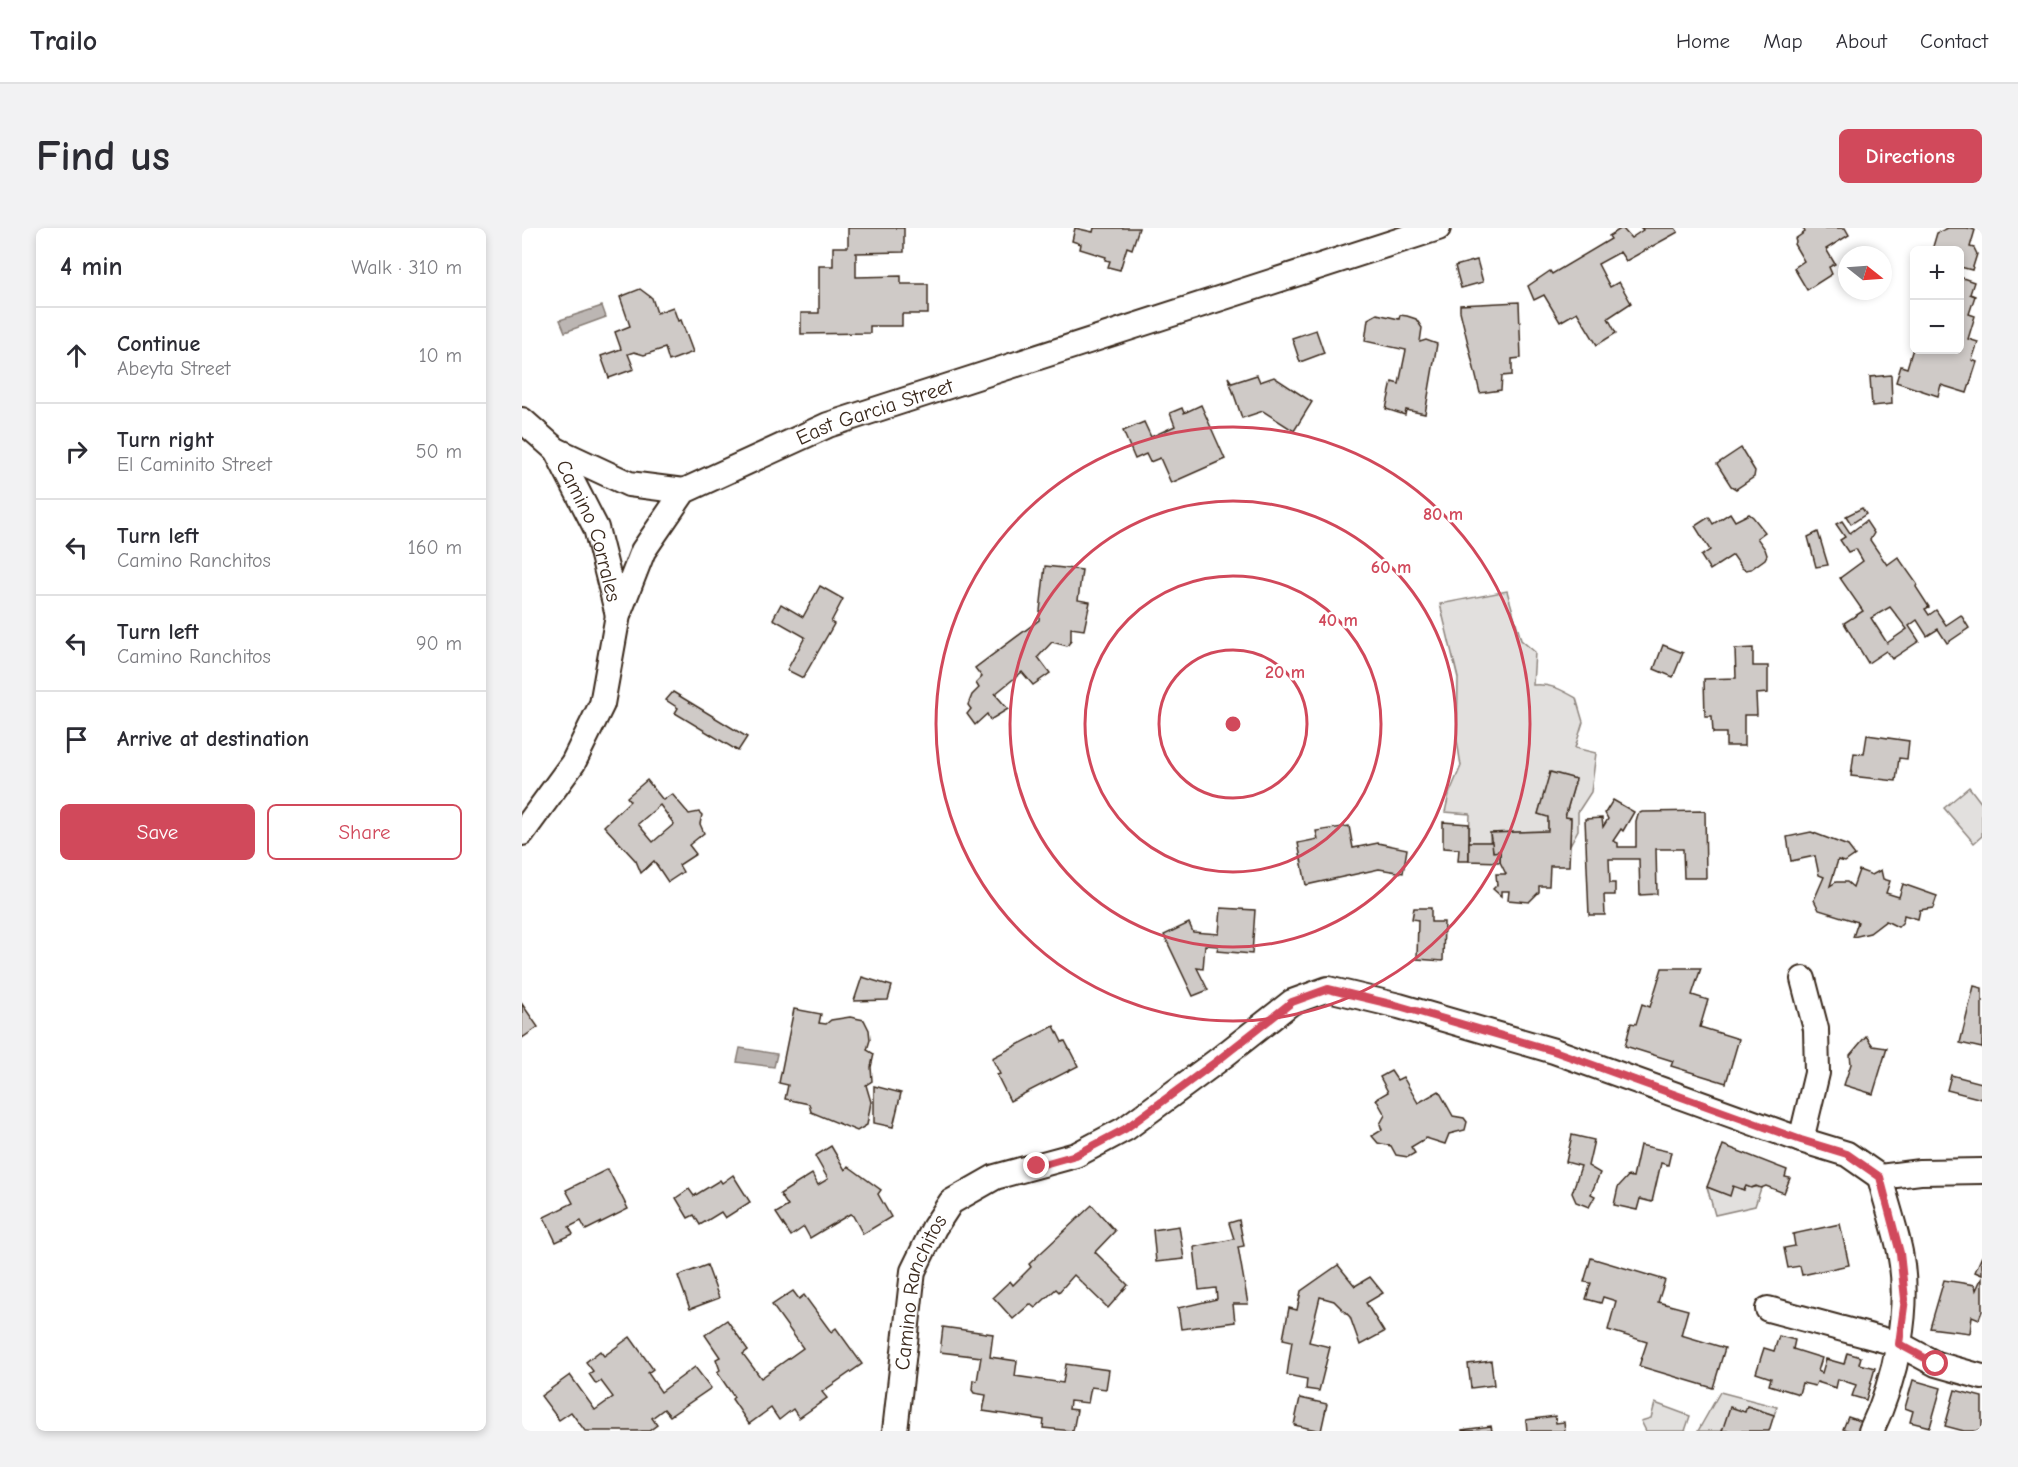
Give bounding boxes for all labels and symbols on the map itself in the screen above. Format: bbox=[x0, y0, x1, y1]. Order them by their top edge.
north arrow bbox=[1838, 246, 1892, 300]
street label: East Garcia Street bbox=[792, 373, 957, 450]
street label: Camino Corrales bbox=[551, 456, 626, 604]
text: 80 m bbox=[1423, 504, 1463, 525]
text: 60 m bbox=[1371, 557, 1411, 578]
text: 40 m bbox=[1318, 610, 1358, 631]
text: 20 m bbox=[1265, 662, 1305, 683]
centre of rings bbox=[1223, 714, 1243, 734]
route end bbox=[1023, 1152, 1049, 1178]
street label: Camino Ranchitos bbox=[890, 1210, 952, 1372]
route start bbox=[1922, 1350, 1948, 1376]

